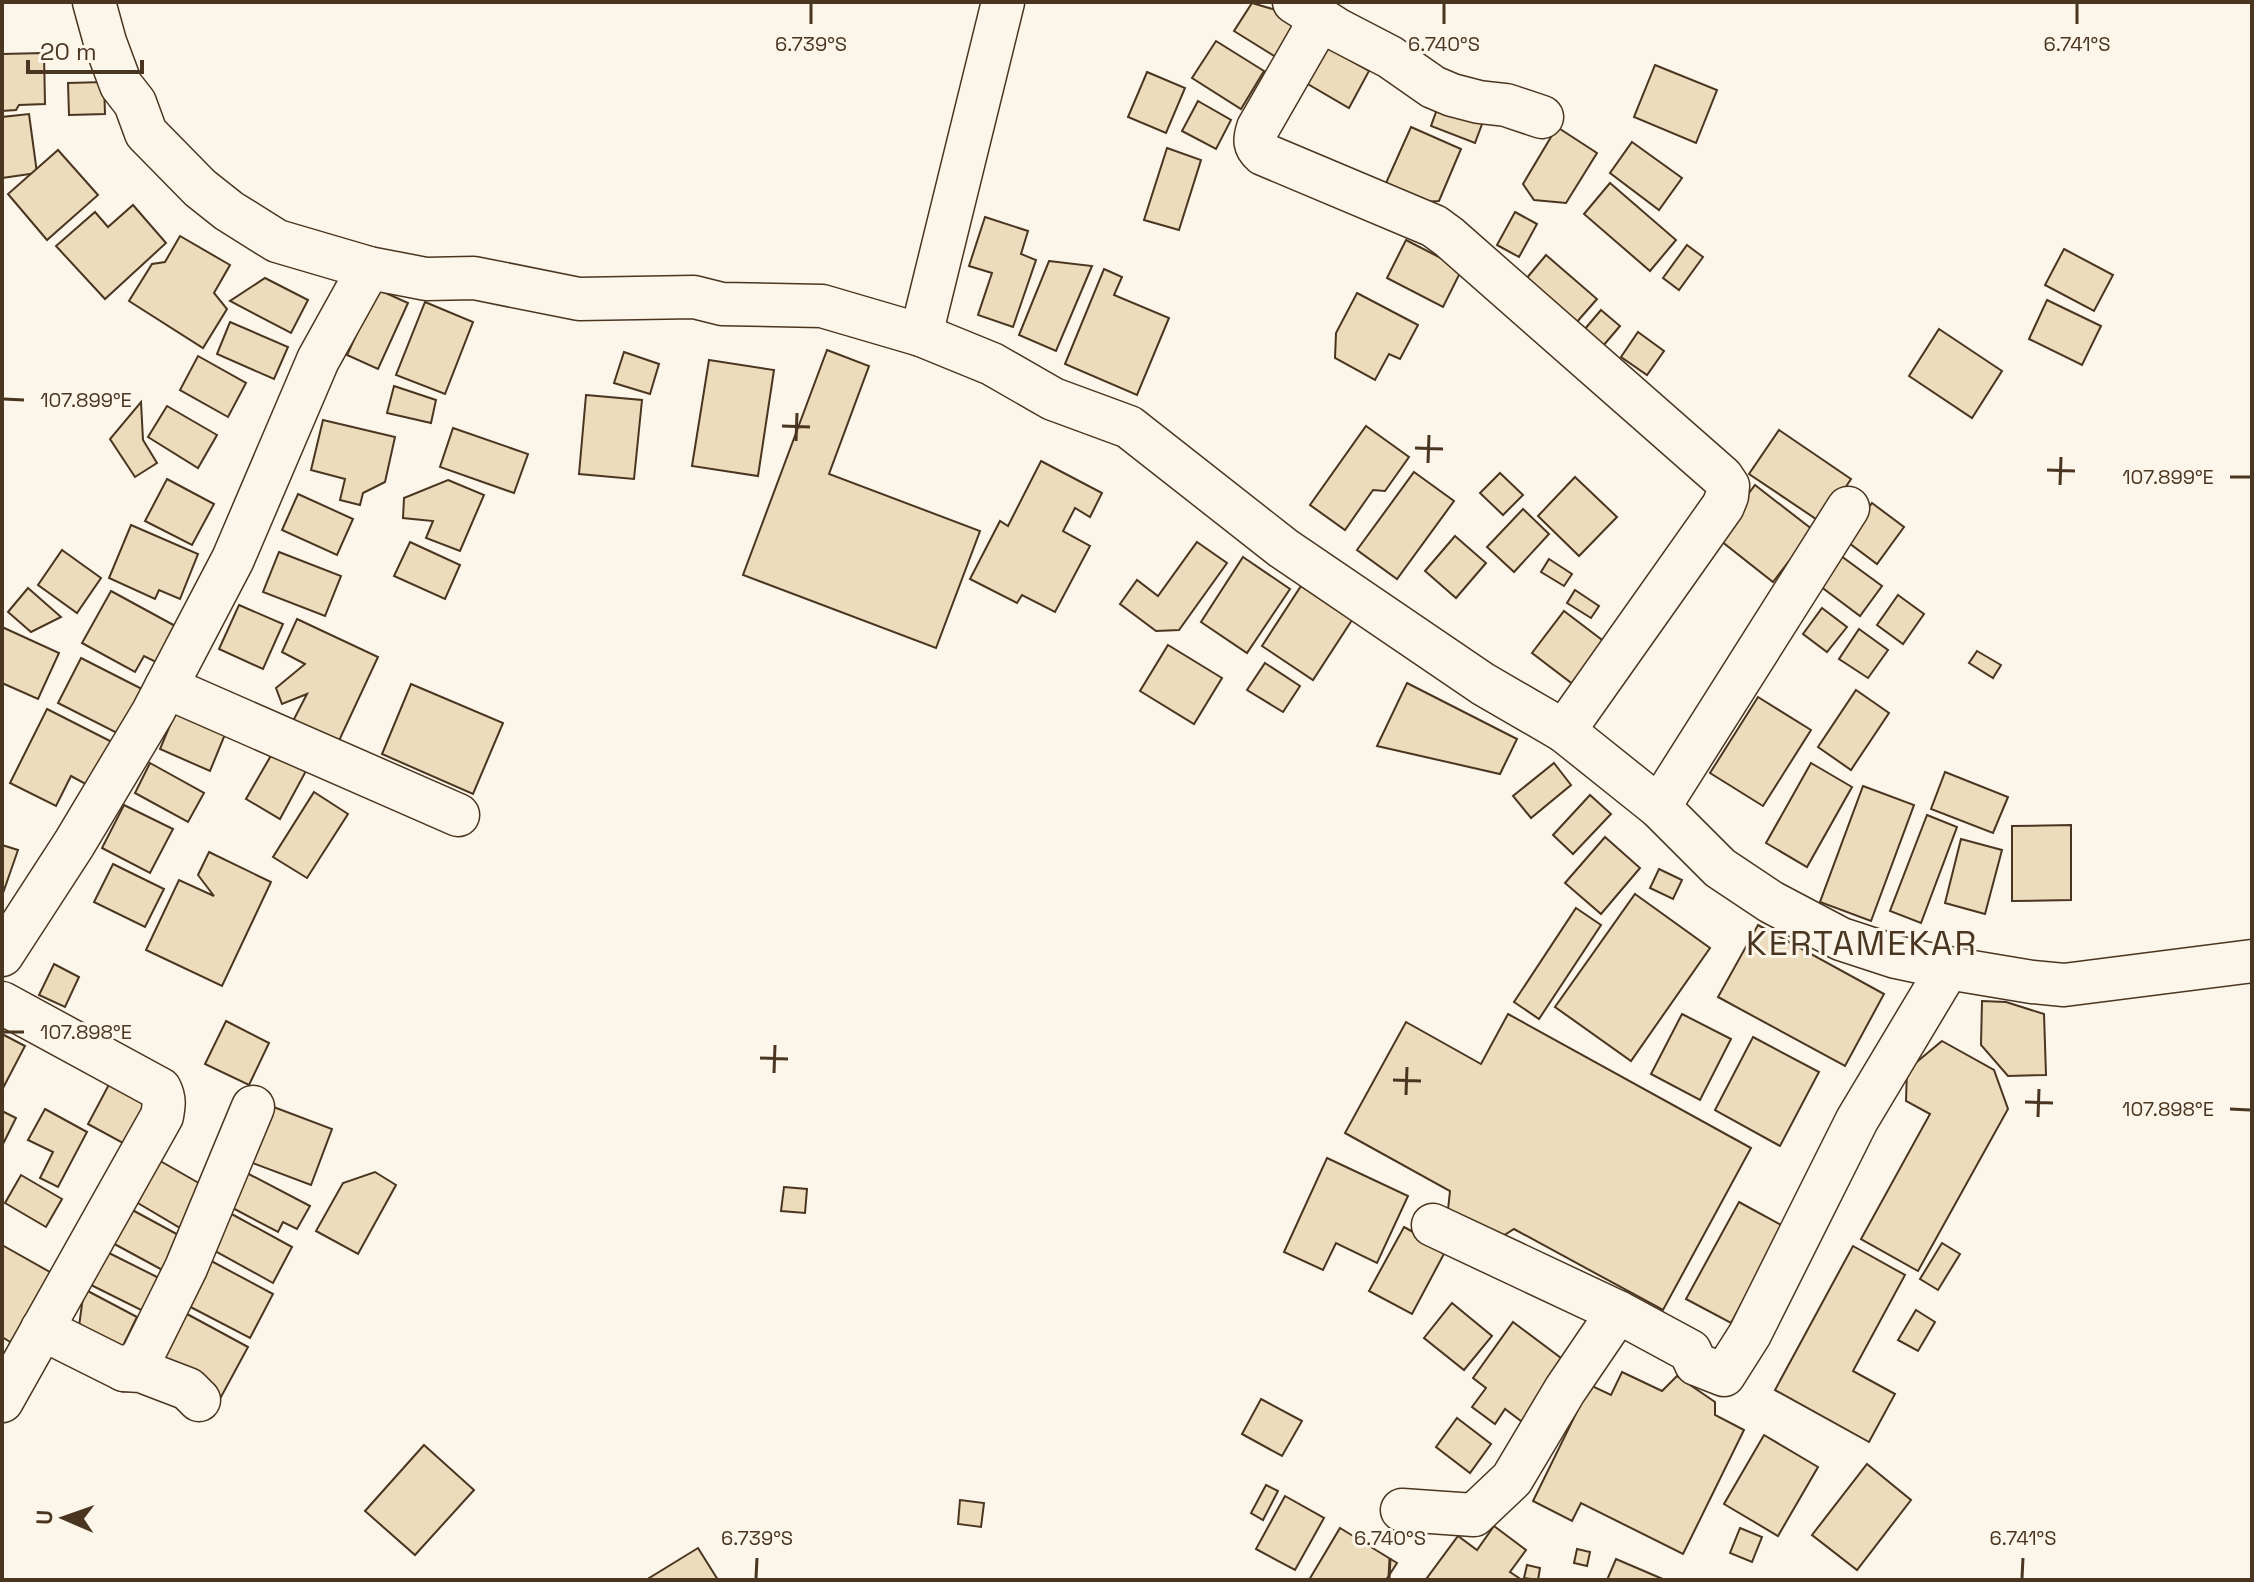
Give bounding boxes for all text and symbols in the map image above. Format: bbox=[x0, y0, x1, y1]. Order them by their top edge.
scale bar bbox=[28, 24, 142, 74]
text: 6.739°S bbox=[775, 31, 847, 57]
text: 6.740°S bbox=[1408, 31, 1480, 57]
text: 6.741°S bbox=[2044, 31, 2110, 57]
text: 20 m bbox=[40, 36, 97, 67]
text: 107.899°E bbox=[40, 387, 132, 413]
text: 107.899°E bbox=[2122, 464, 2214, 490]
district label: KERTAMEKAR bbox=[1746, 922, 1978, 965]
text: 107.898°E bbox=[40, 1019, 132, 1045]
text: 107.898°E bbox=[2122, 1096, 2214, 1122]
north arrow bbox=[24, 1478, 104, 1558]
text: U bbox=[30, 1509, 58, 1525]
text: 6.739°S bbox=[721, 1525, 793, 1551]
text: 6.740°S bbox=[1354, 1525, 1426, 1551]
text: 6.741°S bbox=[1990, 1525, 2056, 1551]

